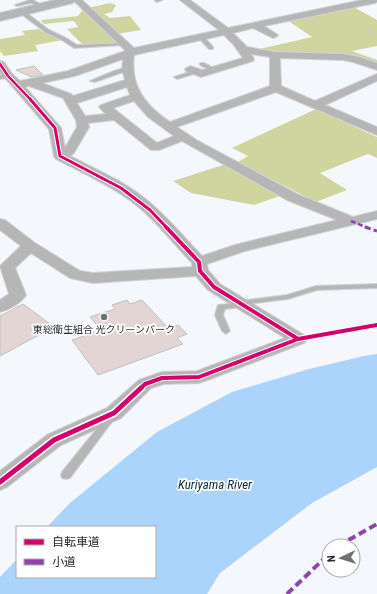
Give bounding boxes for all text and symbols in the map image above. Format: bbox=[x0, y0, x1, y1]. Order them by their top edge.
marker: 東総衛生組合 光クリーンパーク bbox=[99, 312, 109, 322]
place label: 東総衛生組合 光クリーンパーク bbox=[33, 324, 175, 335]
water label: Kuriyama River bbox=[178, 477, 253, 492]
legend bbox=[16, 526, 156, 578]
text: 自転車道 bbox=[52, 535, 100, 549]
north arrow bbox=[321, 538, 361, 578]
text: 小道 bbox=[52, 555, 76, 569]
text: N bbox=[325, 555, 338, 562]

